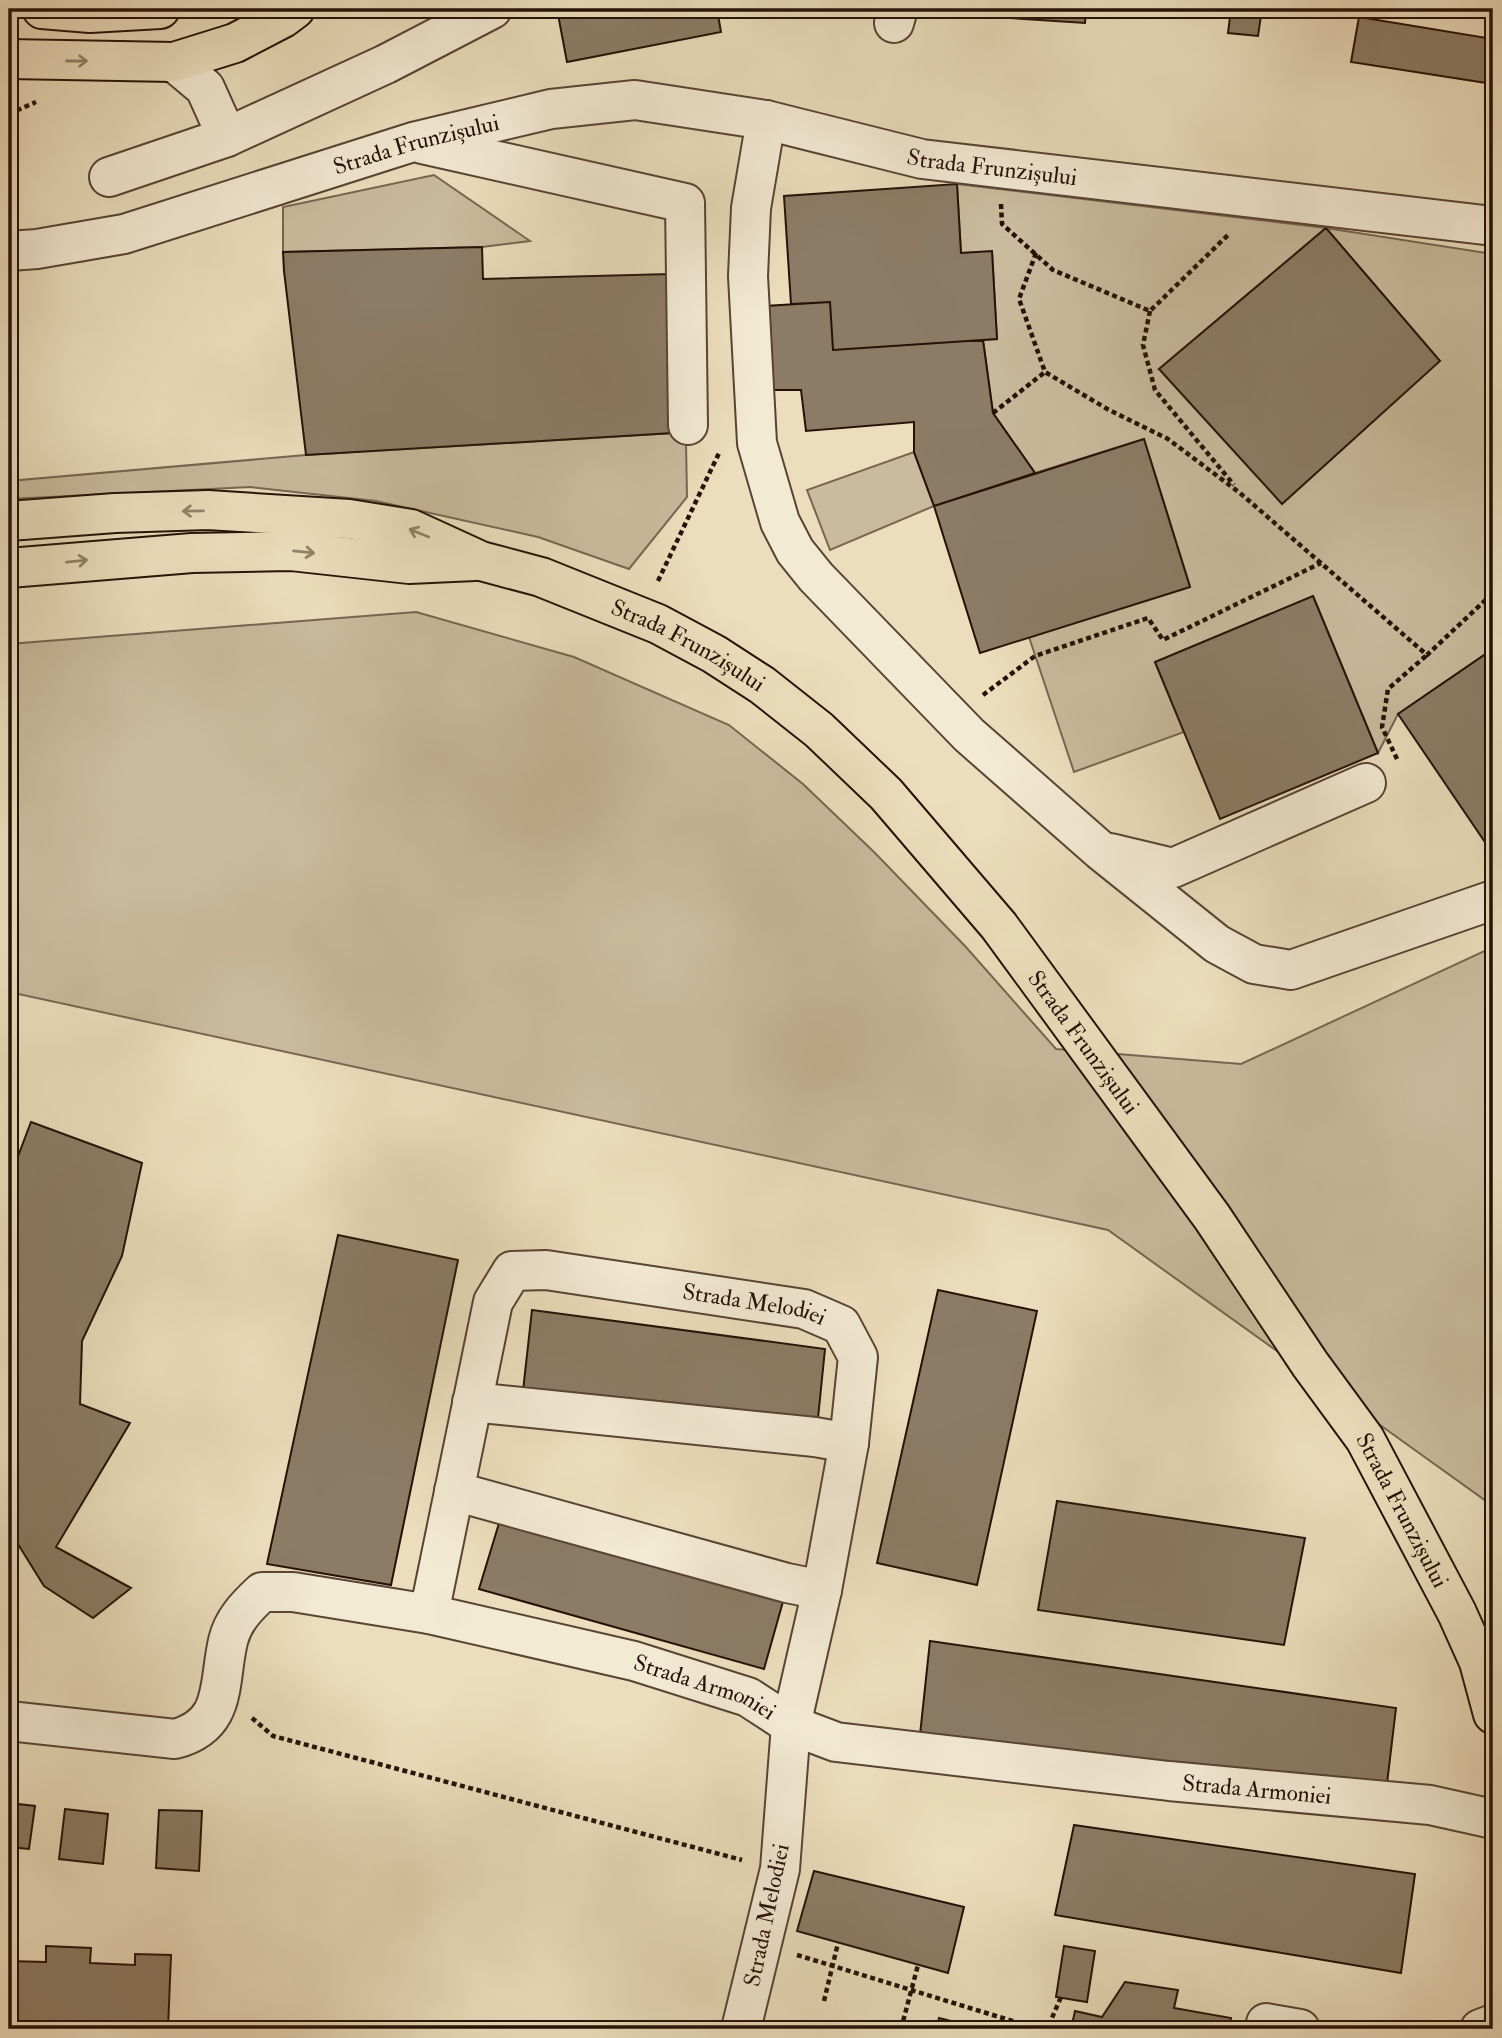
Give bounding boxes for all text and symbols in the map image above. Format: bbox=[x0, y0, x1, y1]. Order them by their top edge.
one-way arrow bbox=[65, 54, 88, 68]
street label: Strada Frunzișului bbox=[329, 108, 502, 182]
street label: Strada Frunzișului bbox=[904, 142, 1079, 192]
one-way arrow bbox=[182, 504, 205, 517]
one-way arrow bbox=[408, 526, 430, 539]
one-way arrow bbox=[292, 546, 315, 559]
one-way arrow bbox=[65, 555, 87, 568]
street label: Strada Frunzișului bbox=[607, 593, 771, 698]
street label: Strada Frunzișului bbox=[1021, 965, 1146, 1120]
street label: Strada Melodiei bbox=[681, 1277, 831, 1332]
street label: Strada Frunzișului bbox=[1349, 1428, 1455, 1593]
street label: Strada Armoniei bbox=[630, 1648, 781, 1726]
street label: Strada Armoniei bbox=[1181, 1768, 1333, 1811]
street label: Strada Melodiei bbox=[737, 1841, 796, 1989]

